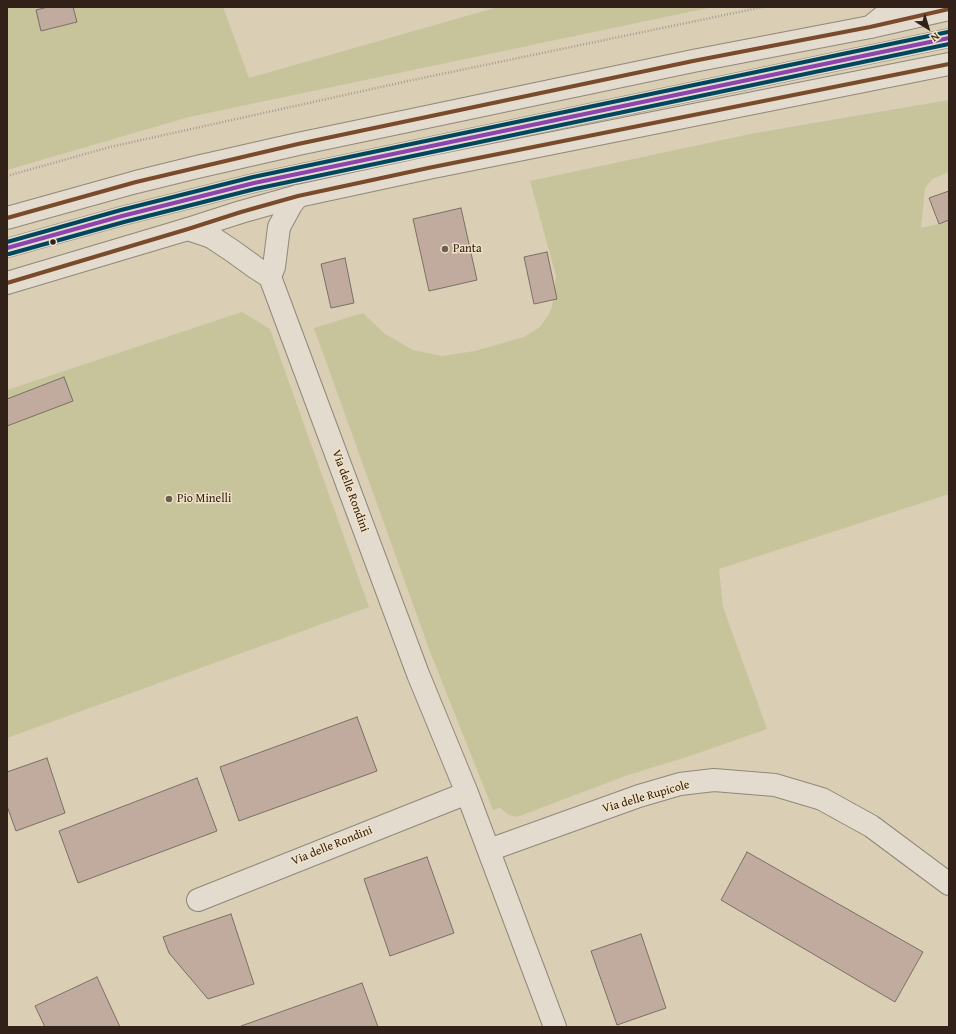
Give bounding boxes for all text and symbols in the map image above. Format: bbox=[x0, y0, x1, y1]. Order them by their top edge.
north arrow bbox=[908, 8, 948, 48]
text: N bbox=[928, 29, 943, 46]
unlabelled marker bbox=[48, 237, 58, 247]
place label: Panta bbox=[453, 242, 482, 256]
marker: Panta bbox=[440, 244, 450, 254]
street label: Via delle Rondini bbox=[328, 448, 372, 534]
place label: Pio Minelli bbox=[177, 492, 231, 506]
marker: Pio Minelli bbox=[164, 494, 174, 504]
street label: Via delle Rupicole bbox=[601, 778, 691, 816]
street label: Via delle Rondini bbox=[289, 823, 375, 869]

